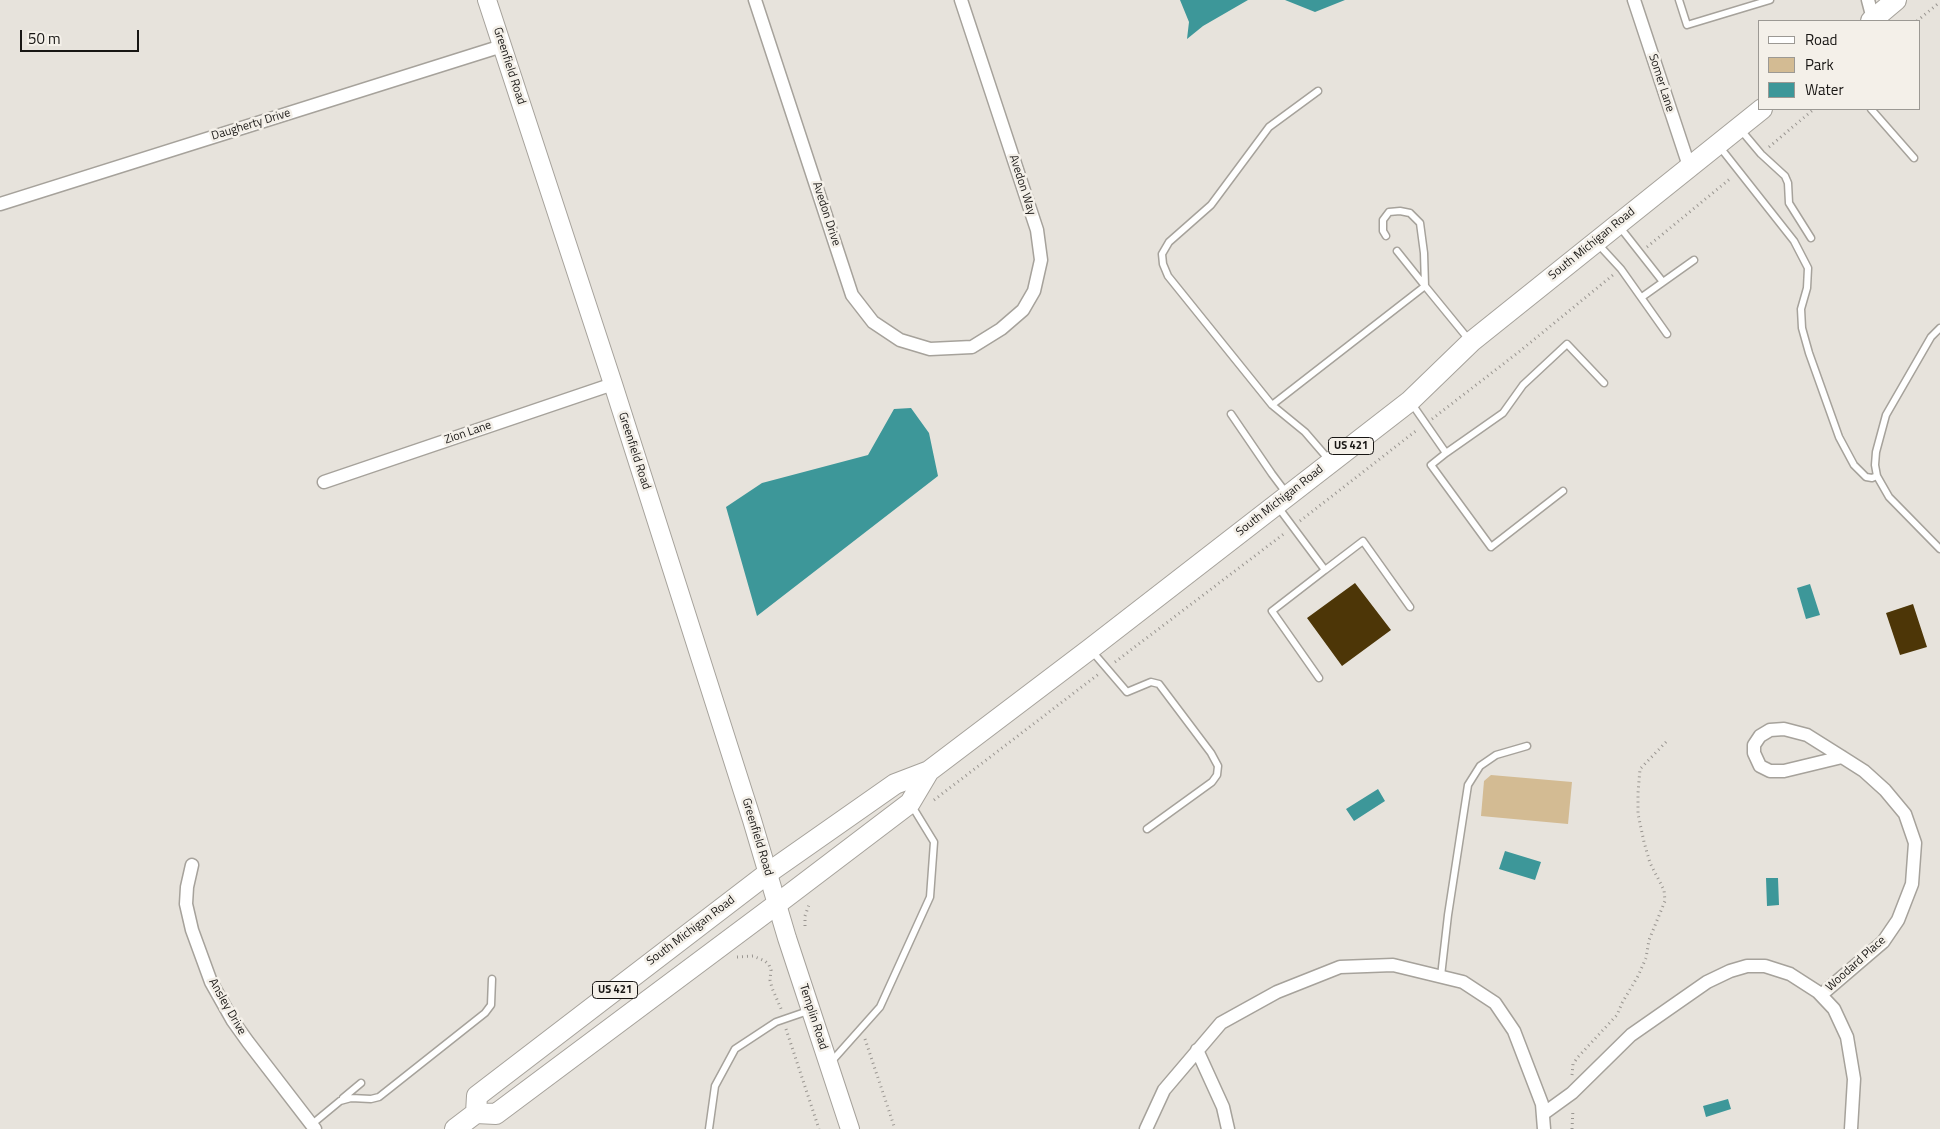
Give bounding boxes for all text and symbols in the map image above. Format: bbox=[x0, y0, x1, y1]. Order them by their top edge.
scale bar bbox=[22, 20, 141, 52]
legend bbox=[1758, 20, 1920, 110]
street label: Greenfield Road bbox=[490, 26, 528, 106]
text: 50 m bbox=[28, 27, 61, 50]
text: Road bbox=[1805, 28, 1837, 51]
street label: Somer Lane bbox=[1645, 52, 1677, 114]
text: Park bbox=[1805, 53, 1834, 76]
text: Water bbox=[1805, 78, 1844, 101]
street label: Daugherty Drive bbox=[210, 106, 292, 144]
street label: Avedon Way bbox=[1005, 153, 1039, 217]
street label: Avedon Drive bbox=[809, 180, 843, 248]
street label: South Michigan Road bbox=[1546, 205, 1638, 283]
street label: Greenfield Road bbox=[615, 411, 653, 491]
street label: Zion Lane bbox=[443, 418, 493, 448]
road number: US 421 bbox=[1328, 438, 1374, 454]
street label: South Michigan Road bbox=[1234, 462, 1326, 540]
street label: Greenfield Road bbox=[738, 796, 776, 878]
street label: South Michigan Road bbox=[644, 893, 738, 969]
street label: Woodard Place bbox=[1823, 933, 1889, 995]
street label: Ansley Drive bbox=[205, 976, 249, 1038]
road number: US 421 bbox=[592, 982, 638, 998]
street label: Templin Road bbox=[796, 982, 830, 1052]

